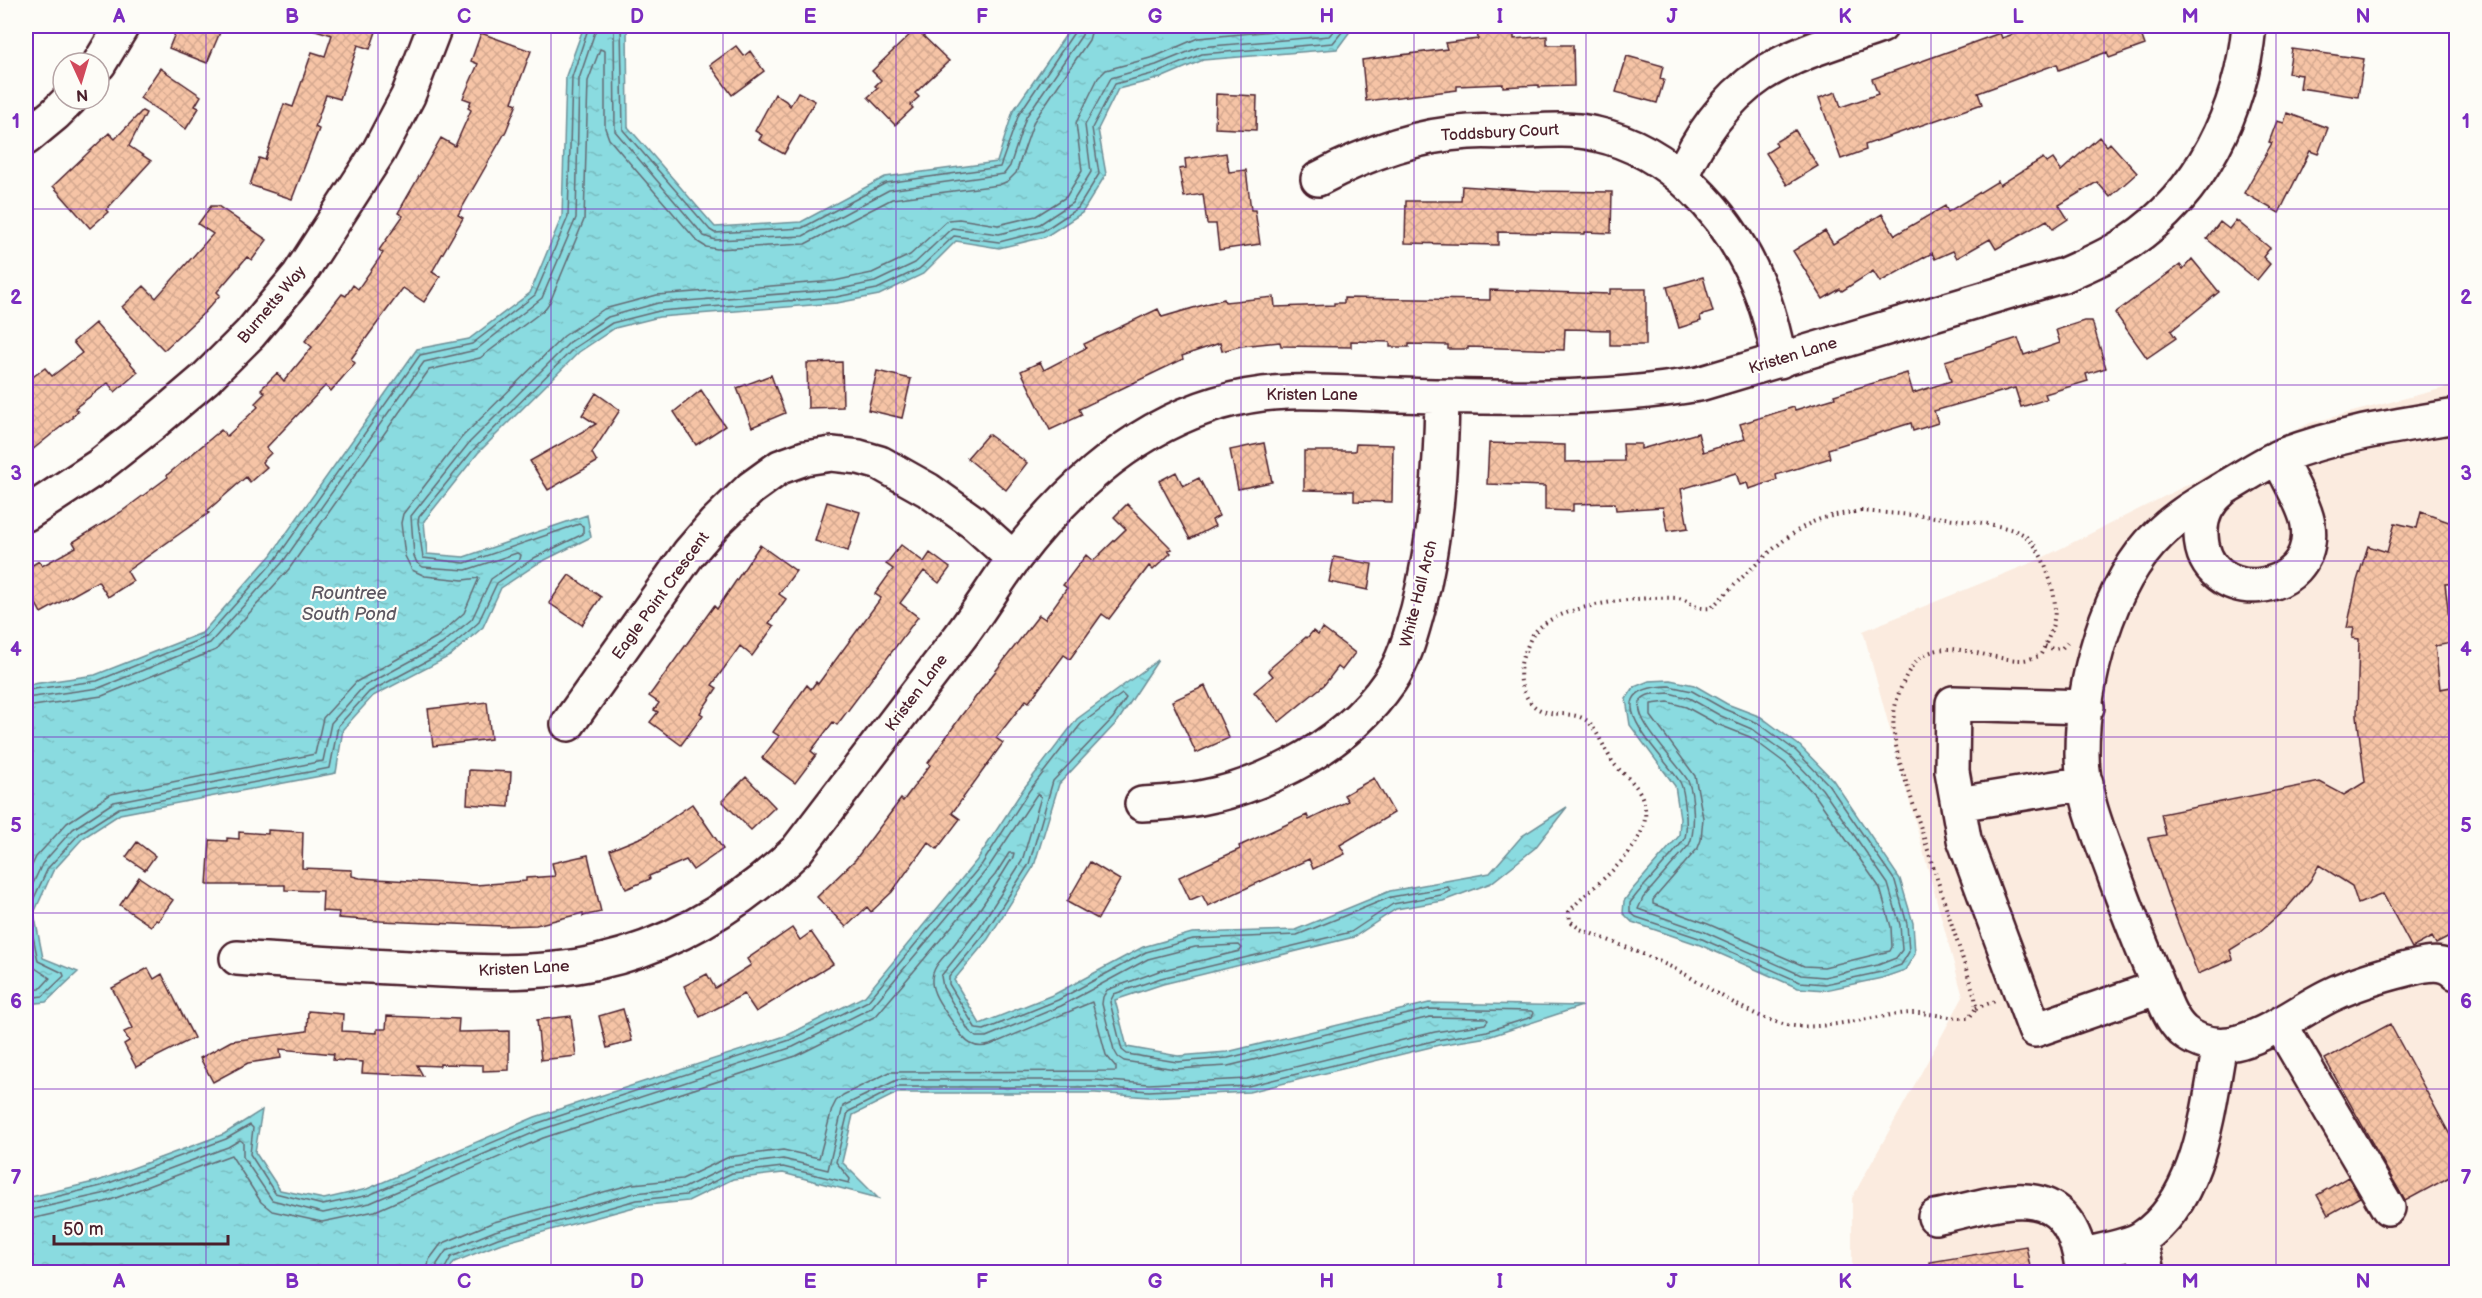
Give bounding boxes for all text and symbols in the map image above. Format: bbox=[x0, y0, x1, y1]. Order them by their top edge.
text: A bbox=[112, 5, 126, 29]
text: B bbox=[285, 5, 299, 29]
text: C bbox=[457, 5, 471, 29]
text: D bbox=[630, 5, 644, 29]
text: E bbox=[804, 5, 817, 29]
text: F bbox=[976, 5, 988, 29]
text: G bbox=[1148, 5, 1163, 29]
text: H bbox=[1320, 5, 1334, 29]
text: I bbox=[1497, 5, 1503, 29]
text: J bbox=[1667, 5, 1679, 29]
text: K bbox=[1838, 5, 1852, 29]
text: L bbox=[2012, 5, 2024, 29]
text: M bbox=[2181, 5, 2199, 29]
text: N bbox=[2355, 5, 2371, 29]
north arrow bbox=[51, 51, 111, 111]
text: N bbox=[75, 85, 89, 104]
text: 1 bbox=[12, 110, 20, 134]
text: 1 bbox=[2462, 110, 2470, 134]
street label: Toddsbury Court bbox=[1440, 120, 1560, 146]
street label: Burnetts Way bbox=[234, 262, 310, 348]
text: 2 bbox=[10, 286, 22, 310]
text: 2 bbox=[2460, 286, 2472, 310]
street label: Kristen Lane bbox=[1747, 333, 1840, 378]
street label: Kristen Lane bbox=[1266, 386, 1358, 405]
text: 3 bbox=[10, 462, 22, 486]
text: 3 bbox=[2460, 462, 2472, 486]
street label: Eagle Point Crescent bbox=[608, 529, 714, 663]
street label: White Hall Arch bbox=[1397, 538, 1442, 649]
water label: Rountree South Pond bbox=[302, 583, 397, 625]
text: 4 bbox=[10, 638, 22, 662]
text: 4 bbox=[2460, 638, 2472, 662]
street label: Kristen Lane bbox=[882, 650, 952, 735]
text: 5 bbox=[10, 814, 22, 838]
text: 5 bbox=[2460, 814, 2472, 838]
street label: Kristen Lane bbox=[478, 957, 571, 981]
text: 6 bbox=[10, 990, 22, 1014]
text: 6 bbox=[2460, 990, 2472, 1014]
text: 7 bbox=[10, 1166, 22, 1190]
text: 7 bbox=[2460, 1166, 2472, 1190]
scale bar bbox=[54, 1208, 228, 1246]
text: 50 m bbox=[63, 1219, 104, 1240]
text: A bbox=[112, 1270, 126, 1294]
text: B bbox=[285, 1270, 299, 1294]
text: C bbox=[457, 1270, 471, 1294]
text: D bbox=[630, 1270, 644, 1294]
text: E bbox=[804, 1270, 817, 1294]
text: F bbox=[976, 1270, 988, 1294]
text: G bbox=[1148, 1270, 1163, 1294]
text: H bbox=[1320, 1270, 1334, 1294]
text: I bbox=[1497, 1270, 1503, 1294]
text: J bbox=[1667, 1270, 1679, 1294]
text: K bbox=[1838, 1270, 1852, 1294]
text: L bbox=[2012, 1270, 2024, 1294]
text: M bbox=[2181, 1270, 2199, 1294]
text: N bbox=[2355, 1270, 2371, 1294]

